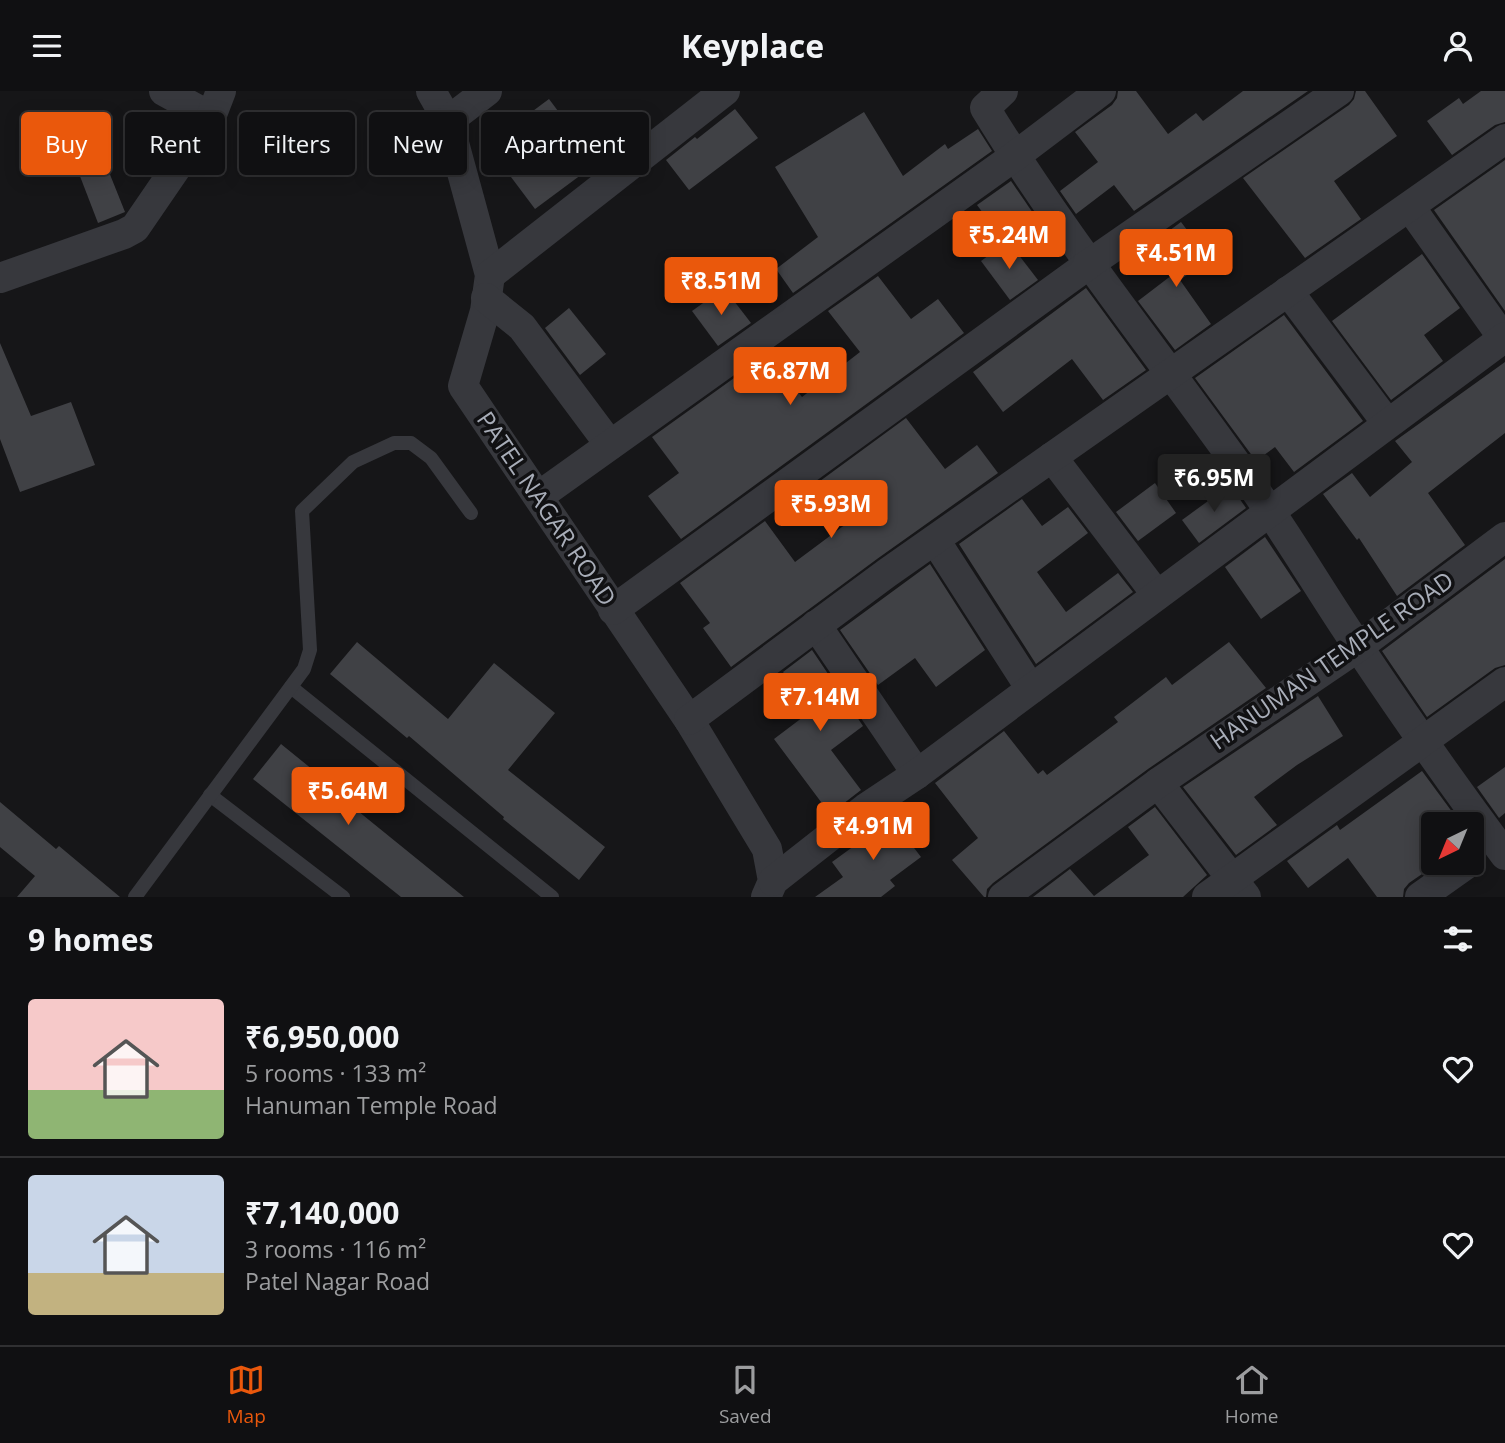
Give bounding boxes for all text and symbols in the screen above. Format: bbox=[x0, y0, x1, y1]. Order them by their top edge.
text: Keyplace bbox=[681, 24, 824, 67]
icon: menu bbox=[28, 27, 66, 65]
icon: person bbox=[1439, 27, 1477, 65]
chip: Buy bbox=[21, 112, 111, 175]
chip: Rent bbox=[125, 112, 225, 175]
chip: Filters bbox=[239, 112, 355, 175]
chip: New bbox=[369, 112, 467, 175]
chip: Apartment bbox=[481, 112, 649, 175]
pin: ₹5.24M bbox=[952, 211, 1066, 271]
text: ₹5.24M bbox=[969, 218, 1049, 250]
pin: ₹4.51M bbox=[1119, 229, 1233, 289]
text: ₹4.51M bbox=[1136, 236, 1216, 268]
pin: ₹8.51M bbox=[664, 257, 778, 317]
text: ₹8.51M bbox=[681, 264, 761, 296]
pin: ₹6.87M bbox=[733, 347, 847, 407]
text: ₹6.87M bbox=[750, 354, 830, 386]
street label: PATEL NAGAR ROAD bbox=[470, 404, 625, 612]
pin: ₹6.95M bbox=[1157, 455, 1271, 514]
text: ₹6.95M bbox=[1174, 461, 1254, 493]
pin: ₹5.93M bbox=[774, 481, 888, 540]
text: ₹5.93M bbox=[791, 487, 871, 519]
street label: HANUMAN TEMPLE ROAD bbox=[1203, 563, 1459, 757]
pin: ₹7.14M bbox=[763, 673, 877, 733]
text: ₹7.14M bbox=[780, 680, 860, 712]
pin: ₹5.64M bbox=[291, 767, 405, 827]
text: ₹5.64M bbox=[308, 774, 388, 806]
pin: ₹4.91M bbox=[816, 803, 930, 862]
text: ₹4.91M bbox=[833, 809, 913, 841]
north arrow bbox=[1421, 812, 1484, 875]
map controls bbox=[1421, 812, 1484, 875]
text: 9 homes bbox=[28, 919, 153, 960]
icon: filters bbox=[1439, 920, 1477, 958]
text: ₹6,950,000 bbox=[245, 1016, 399, 1057]
icon: home bbox=[84, 1027, 168, 1111]
icon: heart bbox=[1439, 1050, 1477, 1088]
text: 5 rooms · 133 m² bbox=[245, 1057, 426, 1089]
text: Hanuman Temple Road bbox=[245, 1089, 498, 1121]
text: ₹7,140,000 bbox=[245, 1192, 399, 1233]
icon: home bbox=[84, 1203, 168, 1287]
icon: heart bbox=[1439, 1226, 1477, 1264]
text: 3 rooms · 116 m² bbox=[245, 1233, 426, 1265]
text: Patel Nagar Road bbox=[245, 1265, 430, 1297]
tab: Map bbox=[227, 1361, 266, 1429]
tab: Saved bbox=[719, 1361, 772, 1429]
tab: Home bbox=[1225, 1361, 1278, 1429]

